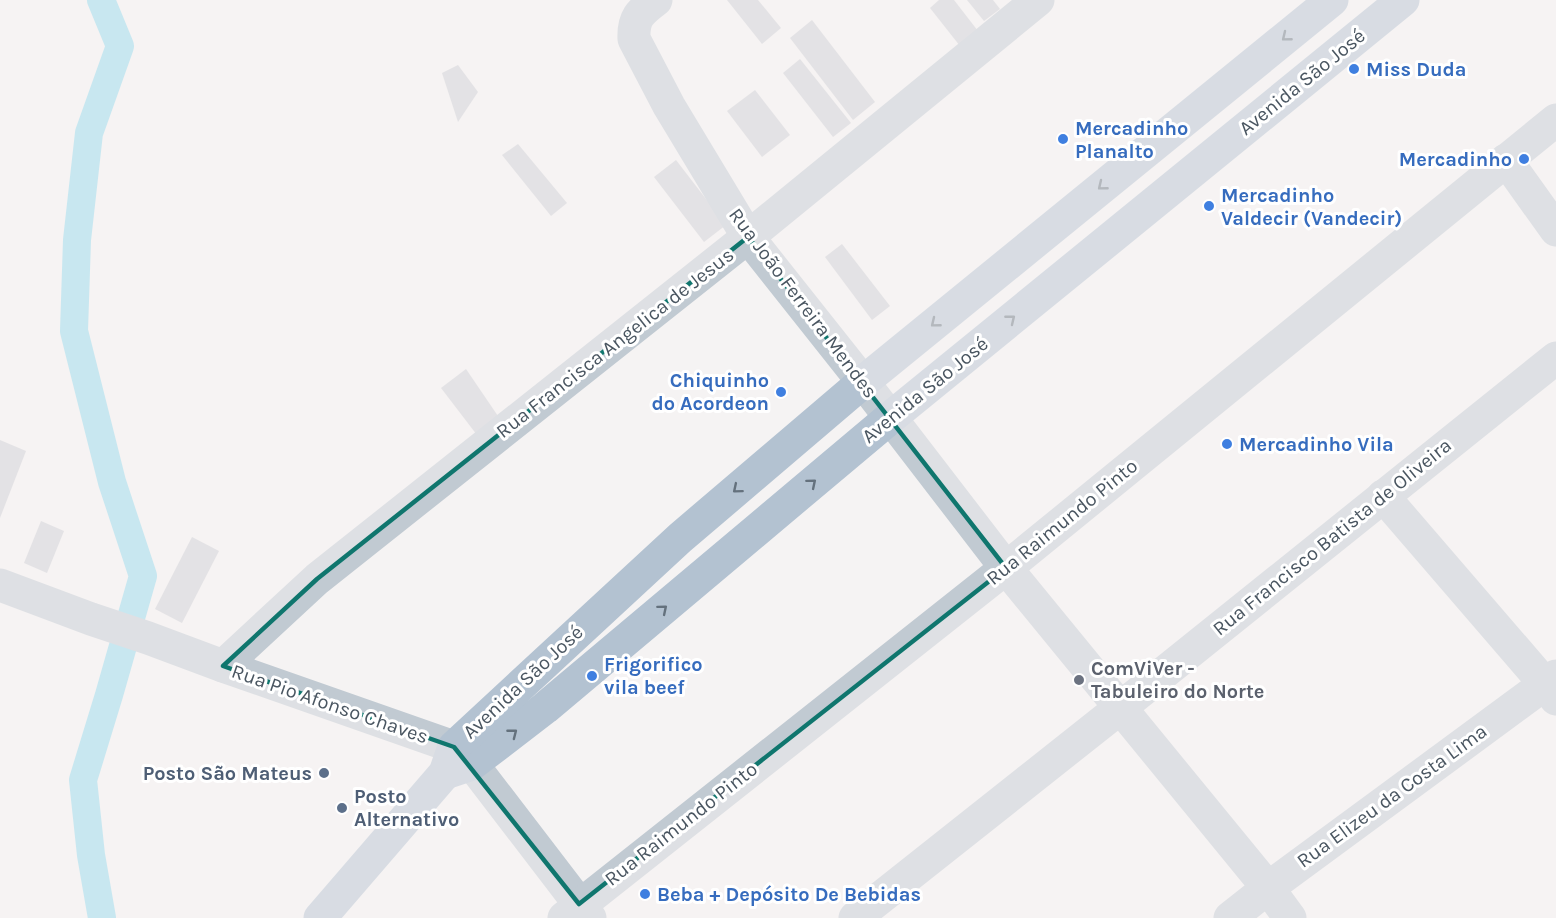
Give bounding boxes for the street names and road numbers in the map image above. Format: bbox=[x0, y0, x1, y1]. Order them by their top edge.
street label: Avenida São José bbox=[1234, 24, 1370, 140]
street label: Rua João Ferreira Mendes bbox=[724, 204, 882, 402]
street label: Rua Francisca Angelica de Jesus bbox=[492, 243, 738, 443]
street label: Avenida São José bbox=[857, 332, 993, 448]
street label: Rua Francisco Batista de Oliveira bbox=[1208, 434, 1456, 640]
street label: Rua Raimundo Pinto bbox=[982, 454, 1142, 590]
street label: Avenida São José bbox=[458, 621, 588, 743]
street label: Rua Pio Afonso Chaves bbox=[229, 660, 431, 748]
street label: Rua Elizeu da Costa Lima bbox=[1293, 719, 1491, 873]
street label: Rua Raimundo Pinto bbox=[600, 757, 762, 891]

